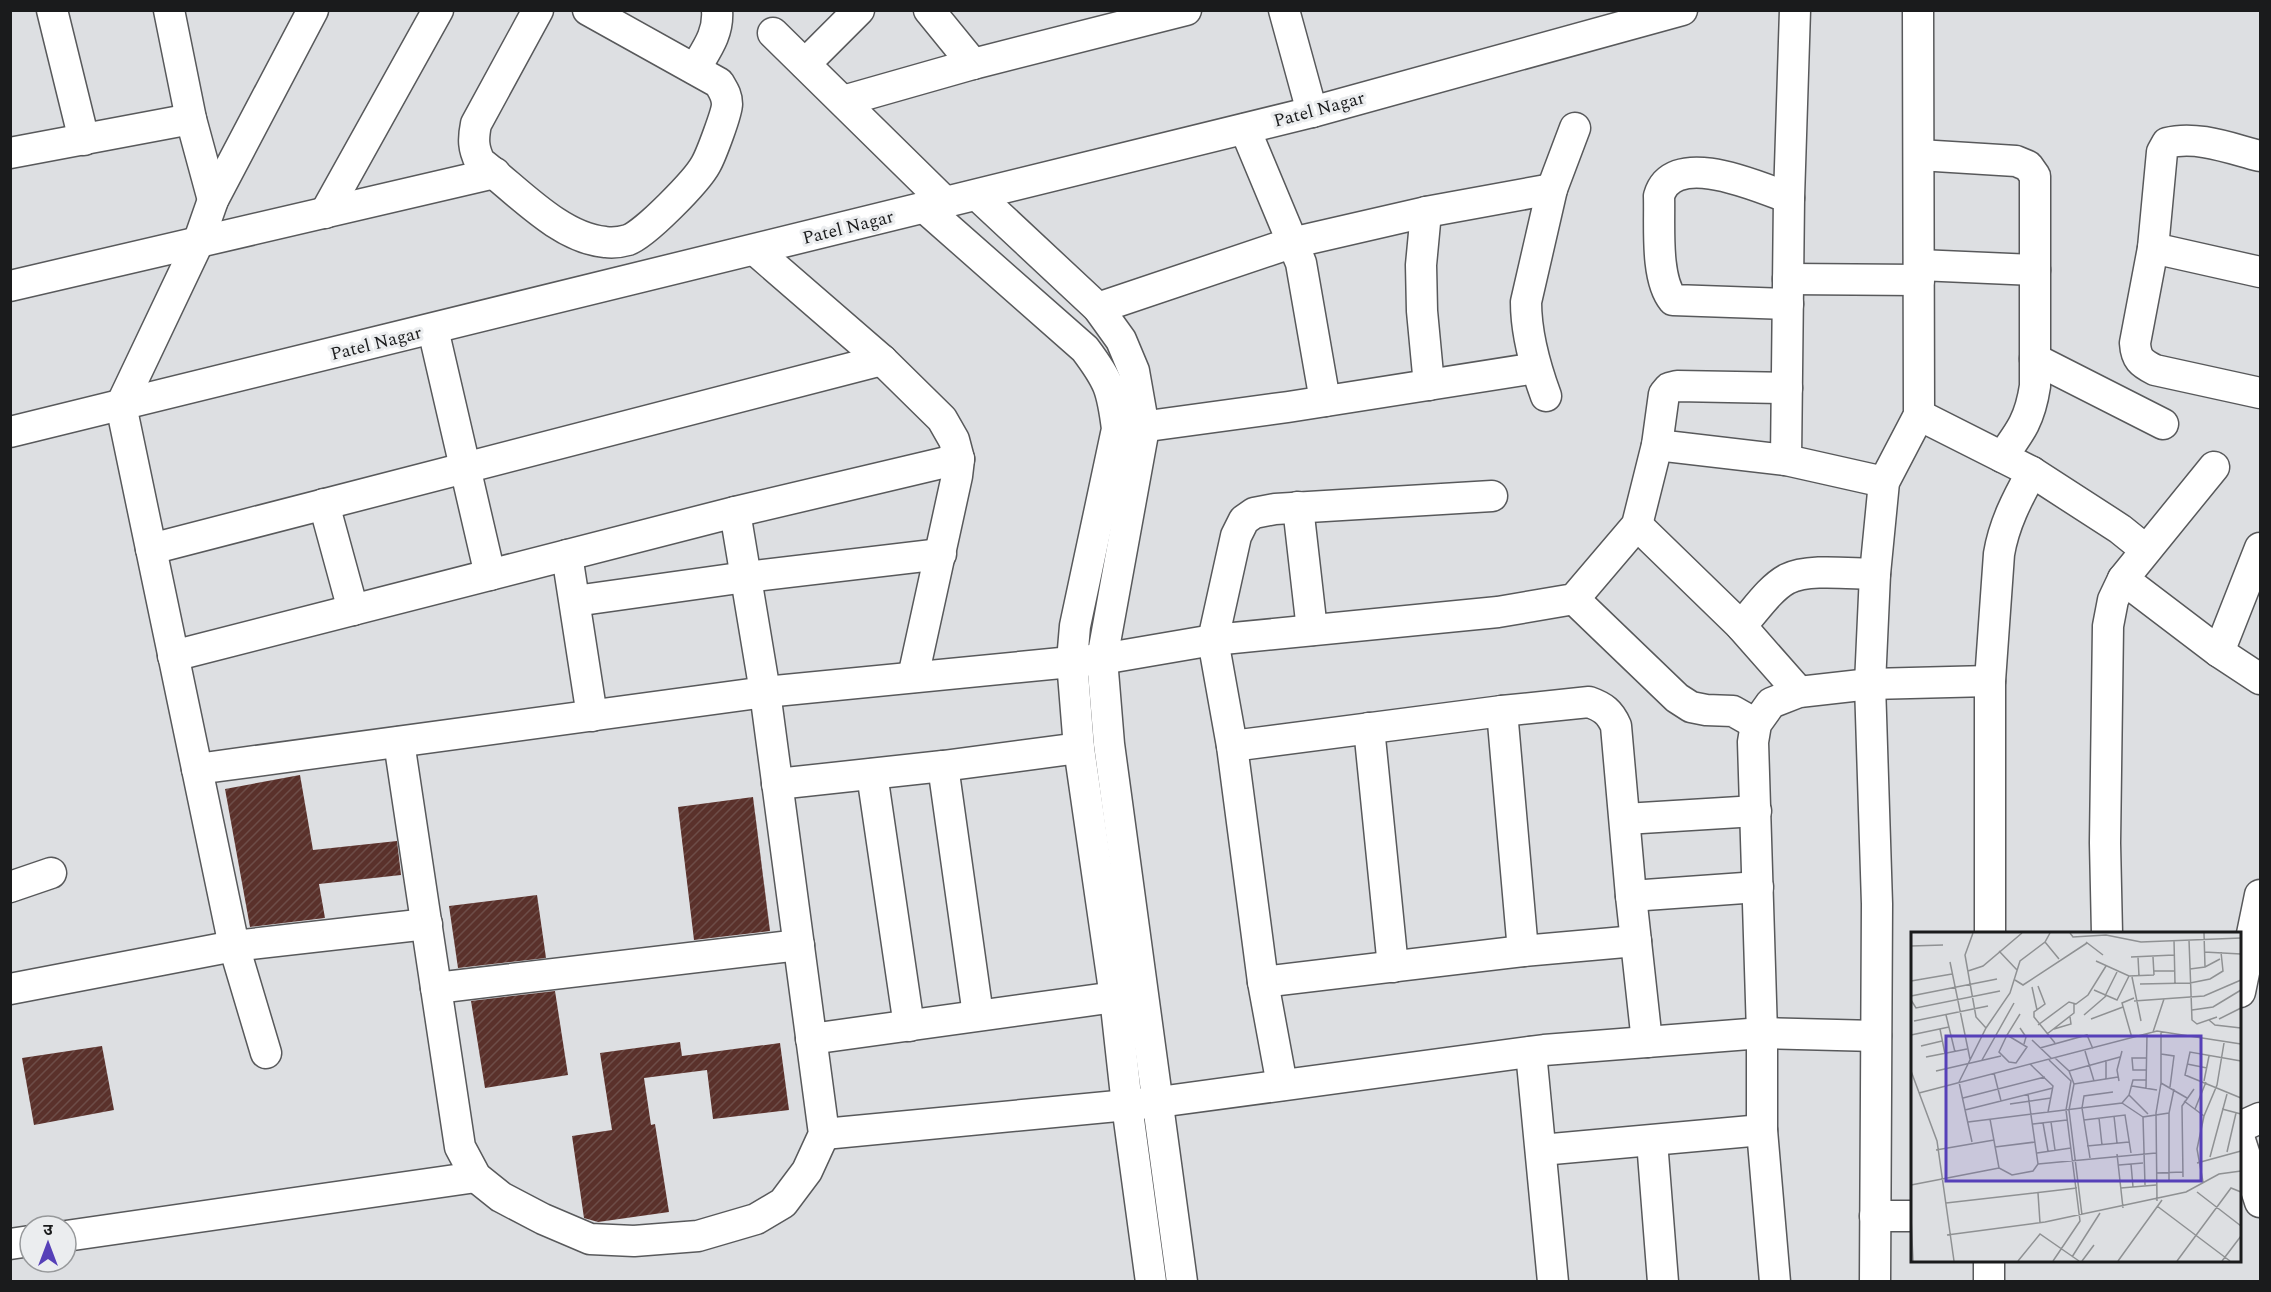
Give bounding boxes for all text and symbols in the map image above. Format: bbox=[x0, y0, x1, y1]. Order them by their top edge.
street label: Patel Nagar bbox=[1271, 84, 1368, 135]
street label: Patel Nagar bbox=[800, 203, 897, 252]
street label: Patel Nagar bbox=[328, 319, 425, 368]
inset map bbox=[1911, 932, 2241, 1262]
north arrow bbox=[18, 1214, 78, 1274]
text: उ bbox=[43, 1218, 53, 1242]

